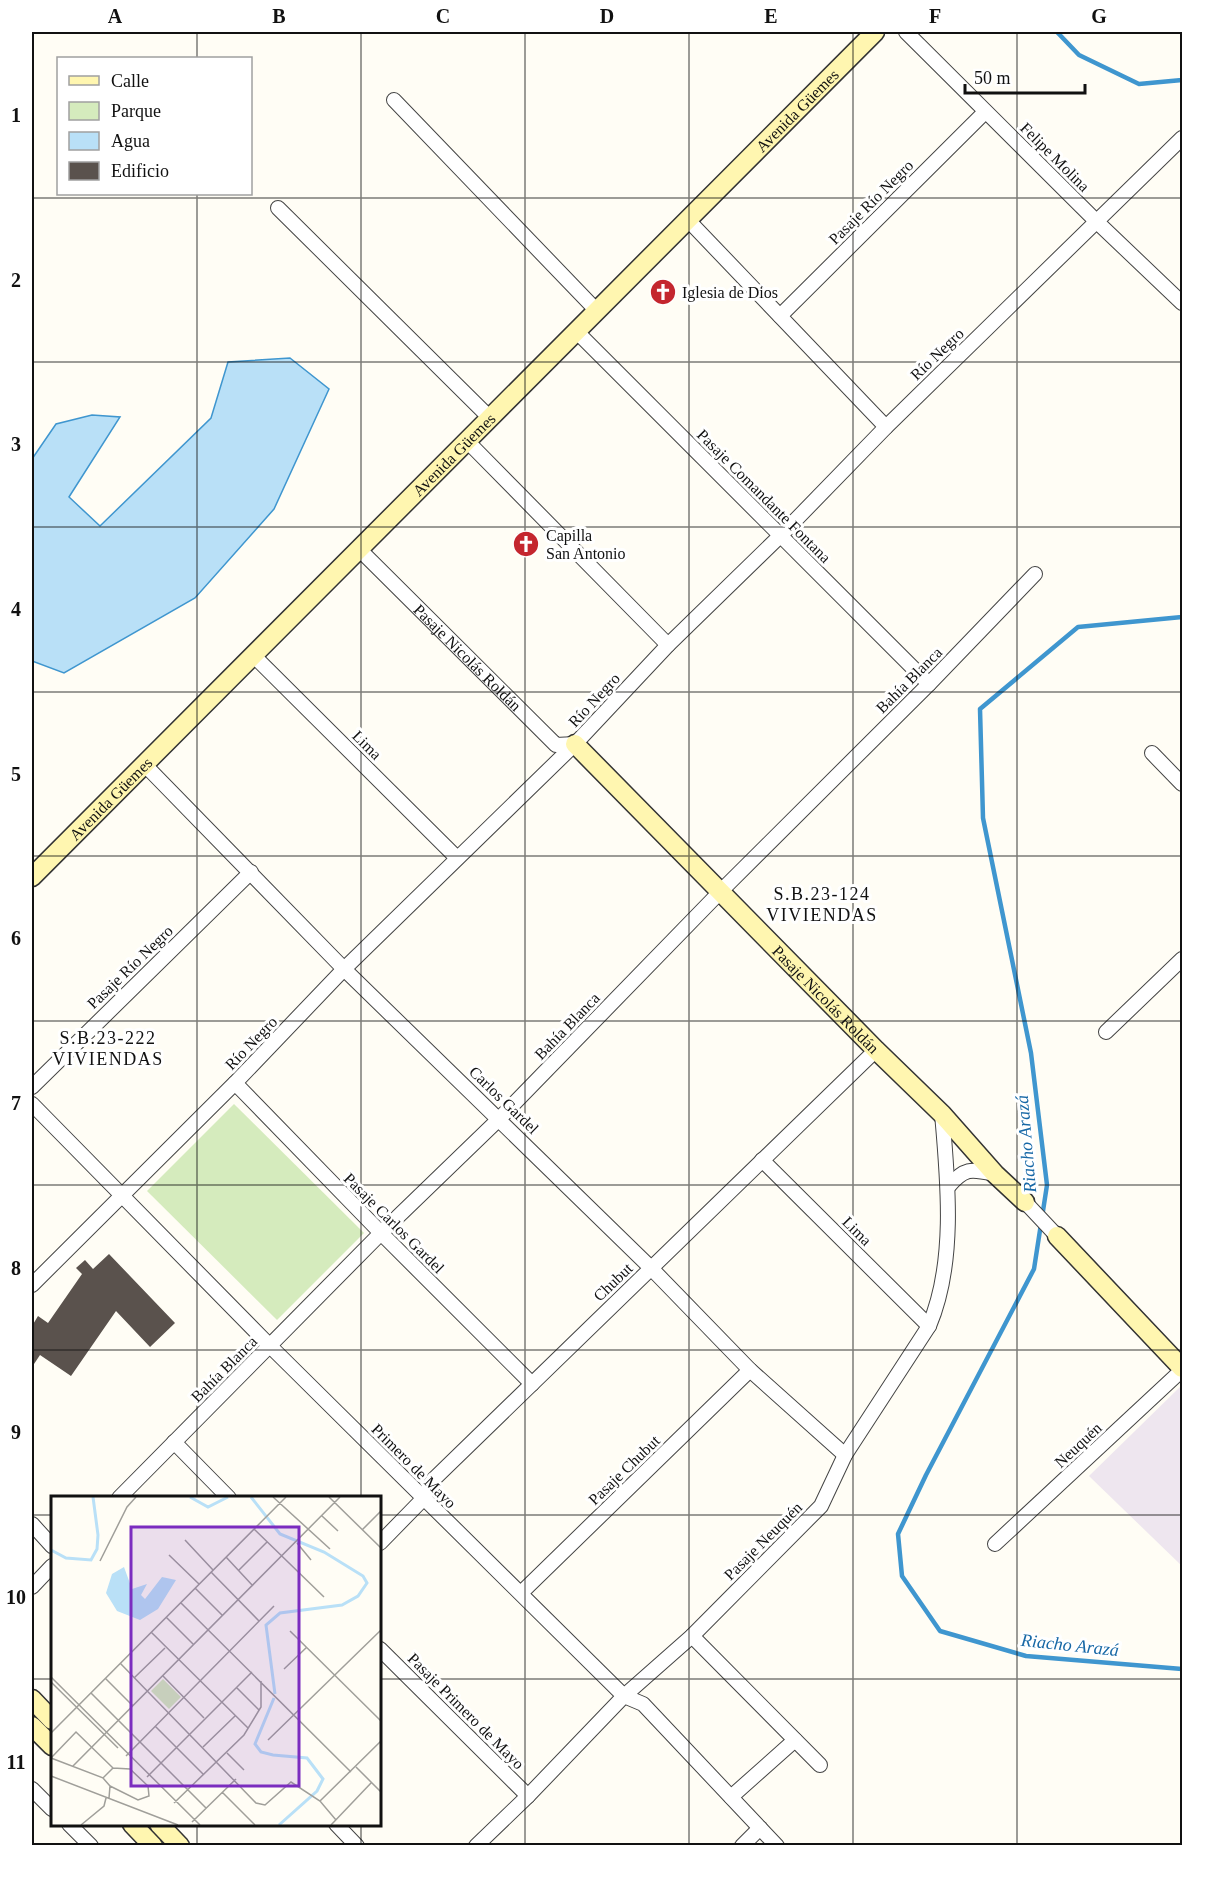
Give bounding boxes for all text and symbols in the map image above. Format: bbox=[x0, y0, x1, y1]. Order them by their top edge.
text: A bbox=[108, 5, 123, 27]
text: B bbox=[272, 5, 286, 27]
text: C bbox=[436, 5, 450, 27]
text: D bbox=[600, 5, 614, 27]
text: E bbox=[764, 5, 778, 27]
text: F bbox=[929, 5, 941, 27]
text: G bbox=[1091, 5, 1107, 27]
legend bbox=[57, 57, 252, 195]
scale bar bbox=[965, 57, 1085, 95]
street label: Avenida Güemes bbox=[752, 66, 842, 155]
text: 50 m bbox=[974, 68, 1011, 88]
text: Calle bbox=[111, 71, 149, 91]
text: Parque bbox=[111, 101, 161, 121]
text: 1 bbox=[11, 104, 21, 126]
street label: Felipe Molina bbox=[1016, 119, 1093, 196]
text: Agua bbox=[111, 131, 150, 151]
street label: Pasaje Río Negro bbox=[825, 156, 917, 248]
text: Edificio bbox=[111, 161, 169, 181]
text: 2 bbox=[11, 269, 21, 291]
church icon: Iglesia de Dios bbox=[648, 277, 678, 307]
place label: Iglesia de Dios bbox=[682, 284, 778, 302]
street label: Río Negro bbox=[907, 325, 968, 384]
street label: Avenida Güemes bbox=[409, 410, 498, 499]
street label: Pasaje Comandante Fontana bbox=[693, 426, 834, 567]
text: 3 bbox=[11, 433, 21, 455]
place label: Capilla San Antonio bbox=[546, 527, 626, 562]
church icon: Capilla San Antonio bbox=[511, 529, 541, 559]
text: 4 bbox=[11, 598, 21, 620]
street label: Pasaje Nicolás Roldán bbox=[411, 600, 525, 714]
street label: Bahía Blanca bbox=[873, 644, 945, 716]
street label: Río Negro bbox=[565, 670, 624, 731]
street label: Lima bbox=[349, 727, 385, 763]
street label: Avenida Güemes bbox=[66, 754, 155, 843]
text: 5 bbox=[11, 763, 21, 785]
district label: S.B.23-124 VIVIENDAS bbox=[766, 884, 878, 925]
street label: Pasaje Río Negro bbox=[84, 922, 177, 1013]
text: 6 bbox=[11, 927, 21, 949]
street label: Pasaje Nicolás Roldán bbox=[769, 942, 883, 1057]
street label: Bahía Blanca bbox=[531, 989, 603, 1063]
street label: Río Negro bbox=[222, 1013, 281, 1074]
district label: S.B.23-222 VIVIENDAS bbox=[52, 1028, 164, 1069]
street label: Carlos Gardel bbox=[466, 1063, 542, 1138]
text: 7 bbox=[11, 1092, 21, 1114]
water label: Riacho Arazá bbox=[1012, 1094, 1040, 1195]
street label: Pasaje Carlos Gardel bbox=[340, 1170, 448, 1278]
street label: Lima bbox=[839, 1213, 875, 1249]
text: 8 bbox=[11, 1257, 21, 1279]
street label: Chubut bbox=[590, 1259, 636, 1304]
street label: Bahía Blanca bbox=[188, 1333, 260, 1405]
street label: Neuquén bbox=[1051, 1419, 1106, 1472]
street label: Primero de Mayo bbox=[368, 1420, 460, 1512]
text: 9 bbox=[11, 1421, 21, 1443]
street label: Pasaje Chubut bbox=[585, 1432, 664, 1509]
inset map bbox=[51, 1496, 381, 1826]
street label: Pasaje Neuquén bbox=[721, 1499, 806, 1584]
text: 10 bbox=[6, 1586, 26, 1608]
water label: Riacho Arazá bbox=[1019, 1630, 1120, 1660]
street label: Pasaje Primero de Mayo bbox=[404, 1650, 527, 1773]
text: 11 bbox=[7, 1751, 25, 1773]

